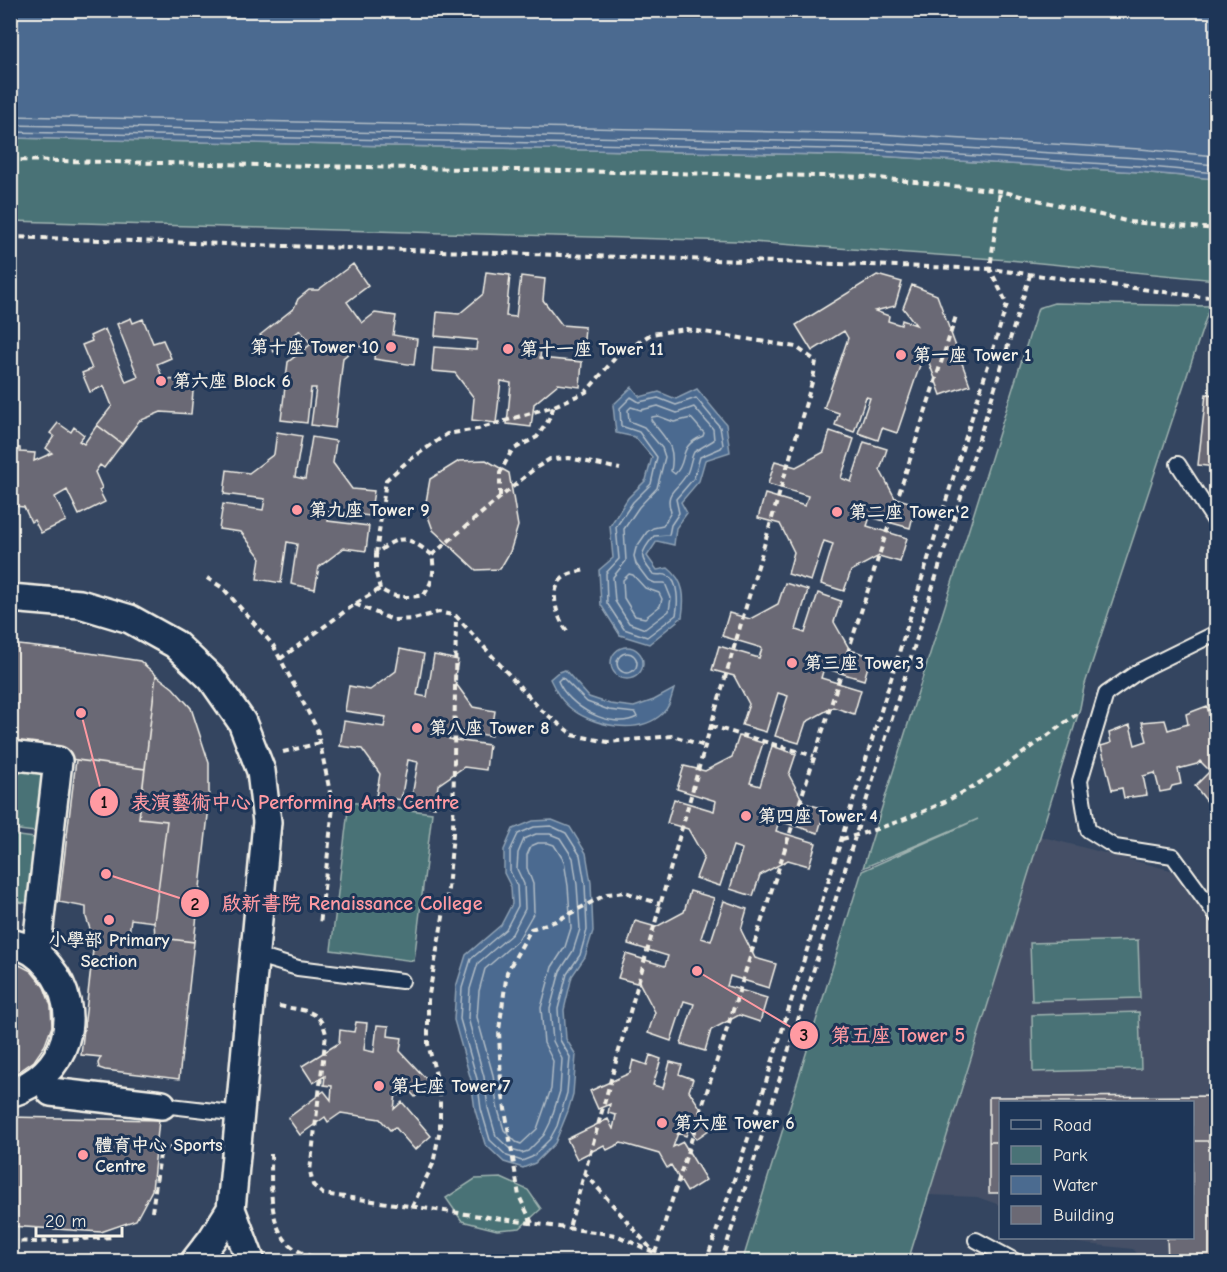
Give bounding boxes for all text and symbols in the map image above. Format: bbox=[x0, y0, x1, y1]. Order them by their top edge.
place label: 第十座 Tower 10 bbox=[250, 337, 379, 358]
place label: 第十一座 Tower 11 bbox=[520, 339, 664, 360]
marker: 第十座 Tower 10 bbox=[384, 340, 398, 354]
marker: 第十一座 Tower 11 bbox=[501, 342, 515, 356]
place label: 第一座 Tower 1 bbox=[913, 345, 1031, 366]
marker: 第一座 Tower 1 bbox=[894, 348, 908, 362]
place label: 第六座 Block 6 bbox=[173, 371, 291, 392]
marker: 第六座 Block 6 bbox=[154, 374, 168, 388]
place label: 第九座 Tower 9 bbox=[309, 500, 430, 521]
place label: 第二座 Tower 2 bbox=[849, 502, 969, 523]
marker: 第九座 Tower 9 bbox=[290, 503, 304, 517]
marker: 第二座 Tower 2 bbox=[830, 505, 844, 519]
place label: 第三座 Tower 3 bbox=[804, 653, 924, 674]
marker: 第三座 Tower 3 bbox=[785, 656, 799, 670]
place label: 第八座 Tower 8 bbox=[429, 718, 550, 739]
marker: 第八座 Tower 8 bbox=[410, 721, 424, 735]
callout: 表演藝術中心 Performing Arts Centre bbox=[89, 783, 471, 821]
text: 表演藝術中心 Performing Arts Centre bbox=[131, 791, 459, 814]
text: 1 bbox=[100, 792, 108, 813]
place label: 第四座 Tower 4 bbox=[758, 806, 878, 827]
marker: 第四座 Tower 4 bbox=[739, 809, 753, 823]
callout: 啟新書院 Renaissance College bbox=[180, 884, 495, 922]
text: 啟新書院 Renaissance College bbox=[221, 892, 483, 915]
text: 2 bbox=[191, 894, 200, 915]
marker: 小學部 Primary Section bbox=[102, 913, 116, 927]
place label: 小學部 Primary Section bbox=[49, 930, 170, 972]
callout: 第五座 Tower 5 bbox=[789, 1016, 977, 1054]
text: 第五座 Tower 5 bbox=[831, 1024, 965, 1047]
text: 3 bbox=[800, 1025, 808, 1046]
place label: 第七座 Tower 7 bbox=[391, 1076, 510, 1097]
marker: 第七座 Tower 7 bbox=[372, 1079, 386, 1093]
legend bbox=[999, 1101, 1194, 1239]
place label: 第六座 Tower 6 bbox=[674, 1113, 795, 1134]
text: Road bbox=[1053, 1115, 1092, 1136]
marker: 第六座 Tower 6 bbox=[655, 1116, 669, 1130]
place label: 體育中心 Sports Centre bbox=[95, 1135, 223, 1177]
text: Park bbox=[1053, 1145, 1088, 1166]
marker: 體育中心 Sports Centre bbox=[76, 1148, 90, 1162]
text: Water bbox=[1053, 1175, 1098, 1196]
scale bar bbox=[36, 1200, 122, 1238]
text: Building bbox=[1053, 1205, 1115, 1226]
text: 20 m bbox=[45, 1211, 86, 1232]

